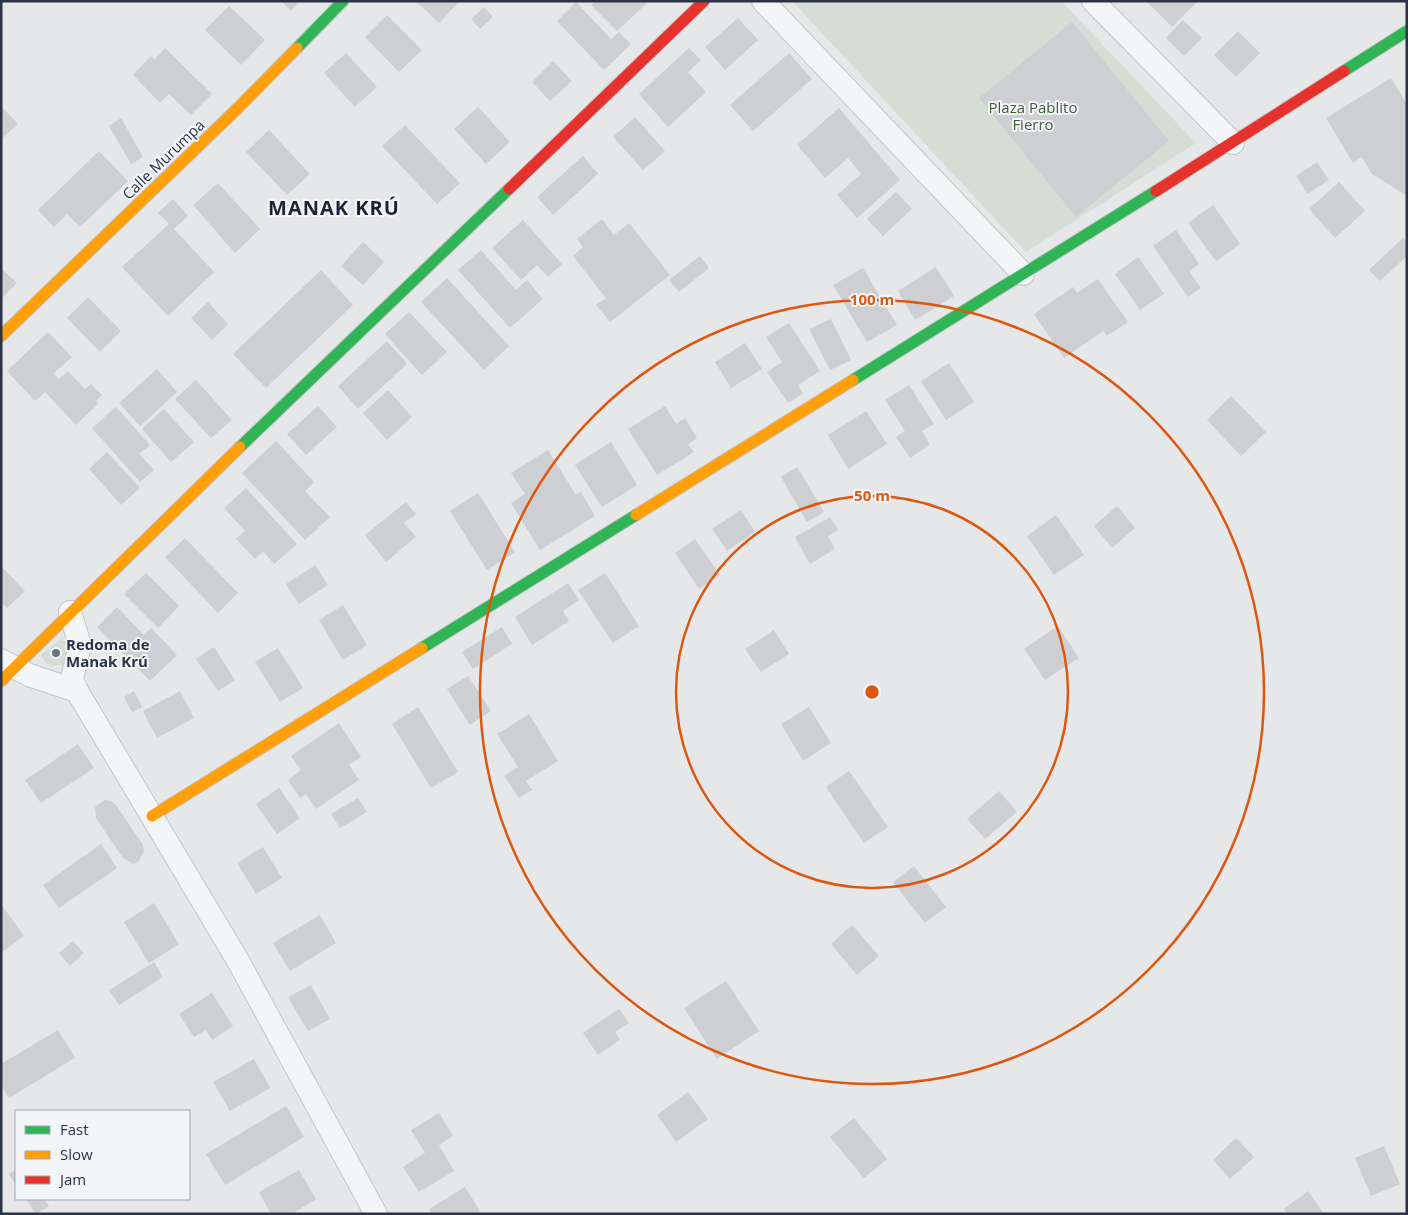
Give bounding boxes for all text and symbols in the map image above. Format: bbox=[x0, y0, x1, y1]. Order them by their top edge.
park label: Plaza Pablito Fierro bbox=[989, 97, 1077, 134]
street label: Calle Murumpa bbox=[118, 115, 208, 203]
district label: MANAK KRÚ bbox=[268, 194, 400, 221]
text: 100 m bbox=[850, 289, 894, 309]
text: 50 m bbox=[854, 485, 890, 505]
place label: Redoma de Manak Krú bbox=[66, 634, 150, 671]
marker: Redoma de Manak Krú bbox=[50, 647, 62, 659]
centre of rings bbox=[863, 683, 881, 701]
legend bbox=[15, 1110, 190, 1200]
text: Fast bbox=[60, 1119, 89, 1139]
text: Slow bbox=[60, 1144, 93, 1164]
text: Jam bbox=[58, 1169, 86, 1189]

